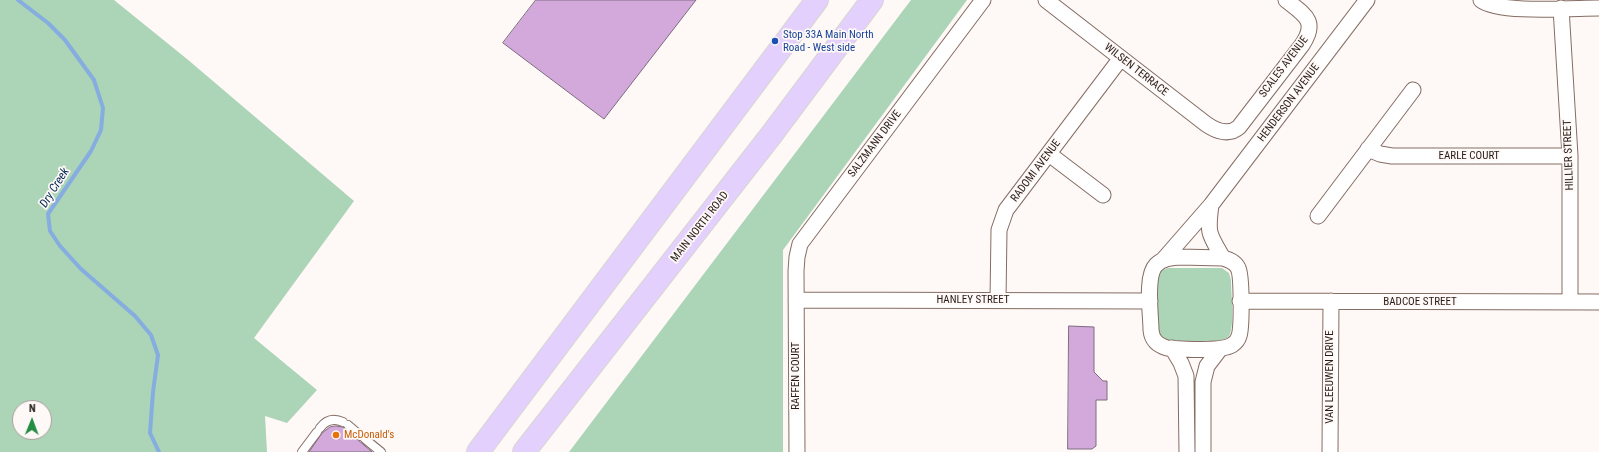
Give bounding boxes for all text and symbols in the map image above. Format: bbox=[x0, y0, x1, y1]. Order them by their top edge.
place label: Stop 33A Main North Road - West side bbox=[783, 28, 874, 54]
street label: SCALES AVENUE bbox=[1257, 34, 1311, 100]
marker: Stop 33A Main North Road - West side bbox=[770, 36, 780, 46]
street label: WILSEN TERRACE bbox=[1101, 41, 1171, 99]
street label: HENDERSON AVENUE bbox=[1255, 61, 1323, 145]
street label: SALZMANN DRIVE bbox=[846, 108, 904, 180]
street label: HILLIER STREET bbox=[1561, 119, 1577, 191]
street label: RADOMI AVENUE bbox=[1008, 137, 1064, 205]
street label: EARLE COURT bbox=[1438, 149, 1500, 163]
water label: Dry Creek bbox=[37, 166, 73, 210]
street label: MAIN NORTH ROAD bbox=[668, 189, 732, 265]
street label: HANLEY STREET bbox=[936, 293, 1010, 307]
street label: BADCOE STREET bbox=[1383, 295, 1457, 309]
street label: VAN LEEUWEN DRIVE bbox=[1323, 330, 1337, 424]
street label: RAFFEN COURT bbox=[789, 342, 803, 410]
north arrow bbox=[12, 400, 52, 440]
text: N bbox=[29, 402, 36, 415]
place label: McDonald's bbox=[344, 428, 394, 442]
marker: McDonald's bbox=[331, 430, 341, 440]

